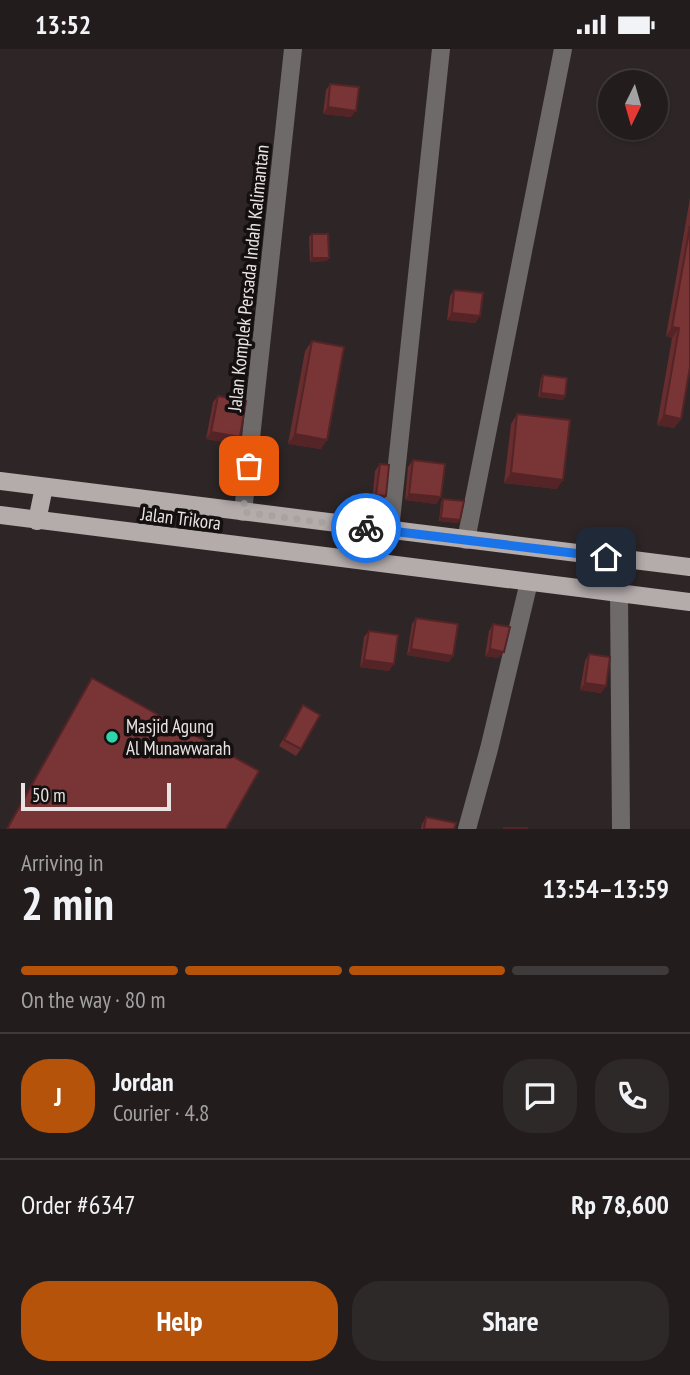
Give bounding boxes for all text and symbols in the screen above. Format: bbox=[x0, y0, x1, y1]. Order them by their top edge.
text: 13:52 bbox=[35, 8, 91, 41]
north arrow bbox=[598, 70, 668, 140]
map controls bbox=[598, 70, 668, 140]
street label: Jalan Komplek Persada Indah Kalimantan bbox=[222, 144, 274, 413]
pin bbox=[219, 436, 279, 496]
icon: bag bbox=[230, 447, 268, 485]
courier bbox=[331, 493, 401, 563]
street label: Jalan Trikora bbox=[139, 501, 222, 535]
icon: bike bbox=[347, 509, 385, 547]
pin bbox=[576, 527, 636, 587]
icon: home bbox=[587, 538, 625, 576]
place label: Masjid Agung Al Munawwarah bbox=[126, 714, 231, 760]
marker: Masjid Agung Al Munawwarah bbox=[104, 729, 120, 745]
scale bar bbox=[21, 780, 172, 812]
text: 50 m bbox=[32, 783, 66, 807]
text: Arriving in bbox=[21, 848, 103, 877]
text: 13:54–13:59 bbox=[542, 872, 669, 905]
text: 2 min bbox=[21, 873, 114, 933]
text: On the way · 80 m bbox=[21, 985, 165, 1014]
button: chat bbox=[503, 1059, 577, 1133]
button: phone bbox=[595, 1059, 669, 1133]
text: Jordan bbox=[113, 1065, 174, 1098]
text: J bbox=[54, 1080, 62, 1113]
text: Courier · 4.8 bbox=[113, 1098, 209, 1127]
text: Order #6347 bbox=[21, 1188, 136, 1221]
text: Rp 78,600 bbox=[571, 1188, 669, 1221]
button: Help bbox=[21, 1281, 338, 1361]
button: Share bbox=[352, 1281, 669, 1361]

